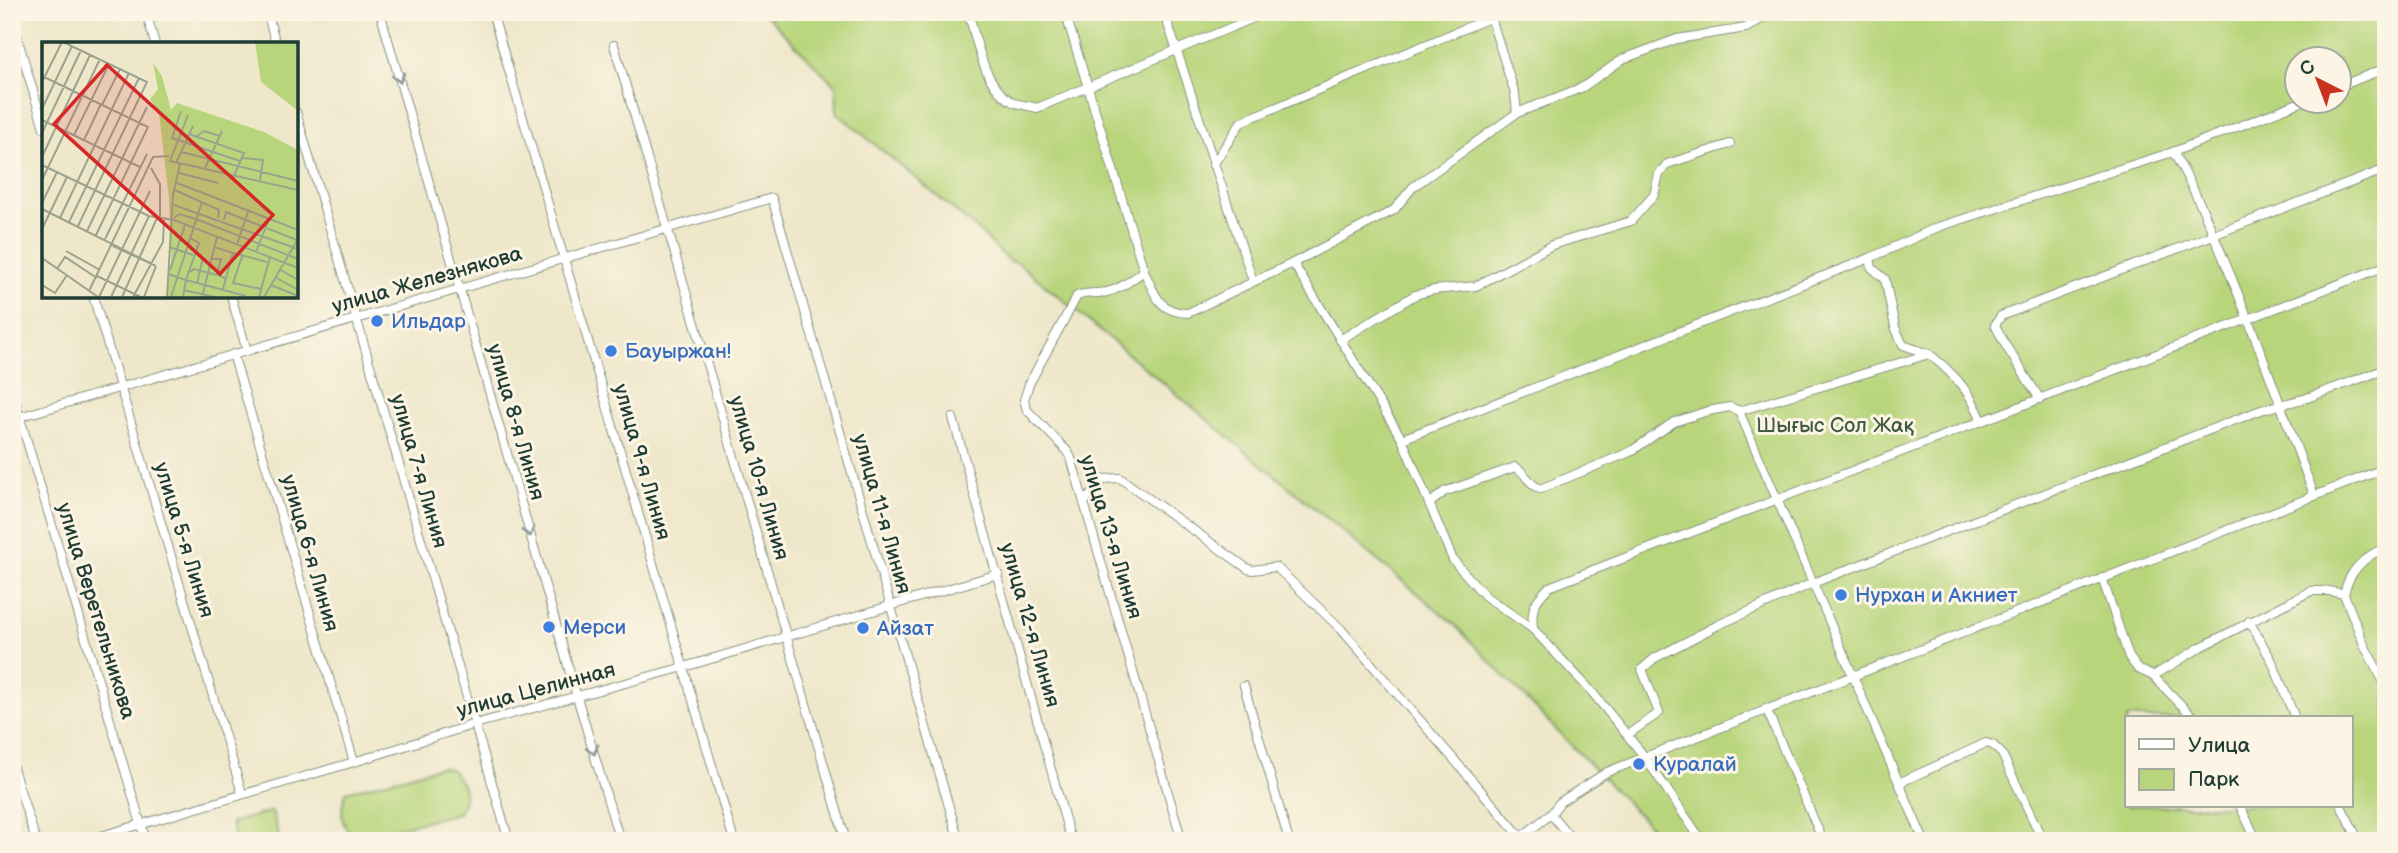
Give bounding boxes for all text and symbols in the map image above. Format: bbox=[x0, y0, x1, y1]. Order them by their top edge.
inset map bbox=[42, 42, 298, 298]
north arrow bbox=[2282, 46, 2352, 116]
text: С bbox=[2295, 56, 2320, 81]
one-way arrow bbox=[390, 72, 405, 84]
street label: улица Железнякова bbox=[329, 241, 525, 319]
place label: Ильдар bbox=[391, 309, 466, 334]
marker: Ильдар bbox=[369, 313, 385, 329]
place label: Бауыржан! bbox=[625, 339, 731, 364]
street label: улица 8-я Линия bbox=[482, 341, 550, 503]
marker: Бауыржан! bbox=[603, 343, 619, 359]
street label: улица 9-я Линия bbox=[608, 381, 676, 543]
street label: улица 7-я Линия bbox=[385, 391, 453, 551]
street label: улица 10-я Линия bbox=[724, 393, 794, 563]
park label: Шығыс Сол Жақ bbox=[1756, 413, 1914, 438]
street label: улица 11-я Линия bbox=[847, 431, 917, 597]
street label: улица 13-я Линия bbox=[1074, 452, 1148, 622]
street label: улица 5-я Линия bbox=[148, 459, 220, 621]
street label: улица 6-я Линия bbox=[276, 472, 344, 634]
street label: улица Веретельникова bbox=[51, 500, 141, 723]
one-way arrow bbox=[521, 526, 535, 538]
street label: улица 12-я Линия bbox=[995, 540, 1065, 710]
place label: Нурхан и Акниет bbox=[1855, 583, 2018, 608]
marker: Нурхан и Акниет bbox=[1833, 587, 1849, 603]
place label: Мерси bbox=[563, 615, 626, 640]
place label: Айзат bbox=[876, 616, 934, 641]
marker: Мерси bbox=[541, 619, 557, 635]
marker: Айзат bbox=[855, 620, 871, 636]
street label: улица Целинная bbox=[454, 657, 618, 723]
legend bbox=[2125, 716, 2352, 808]
text: Улица bbox=[2188, 733, 2251, 758]
one-way arrow bbox=[584, 744, 599, 756]
place label: Куралай bbox=[1653, 752, 1737, 777]
marker: Куралай bbox=[1631, 756, 1647, 772]
text: Парк bbox=[2188, 767, 2239, 792]

